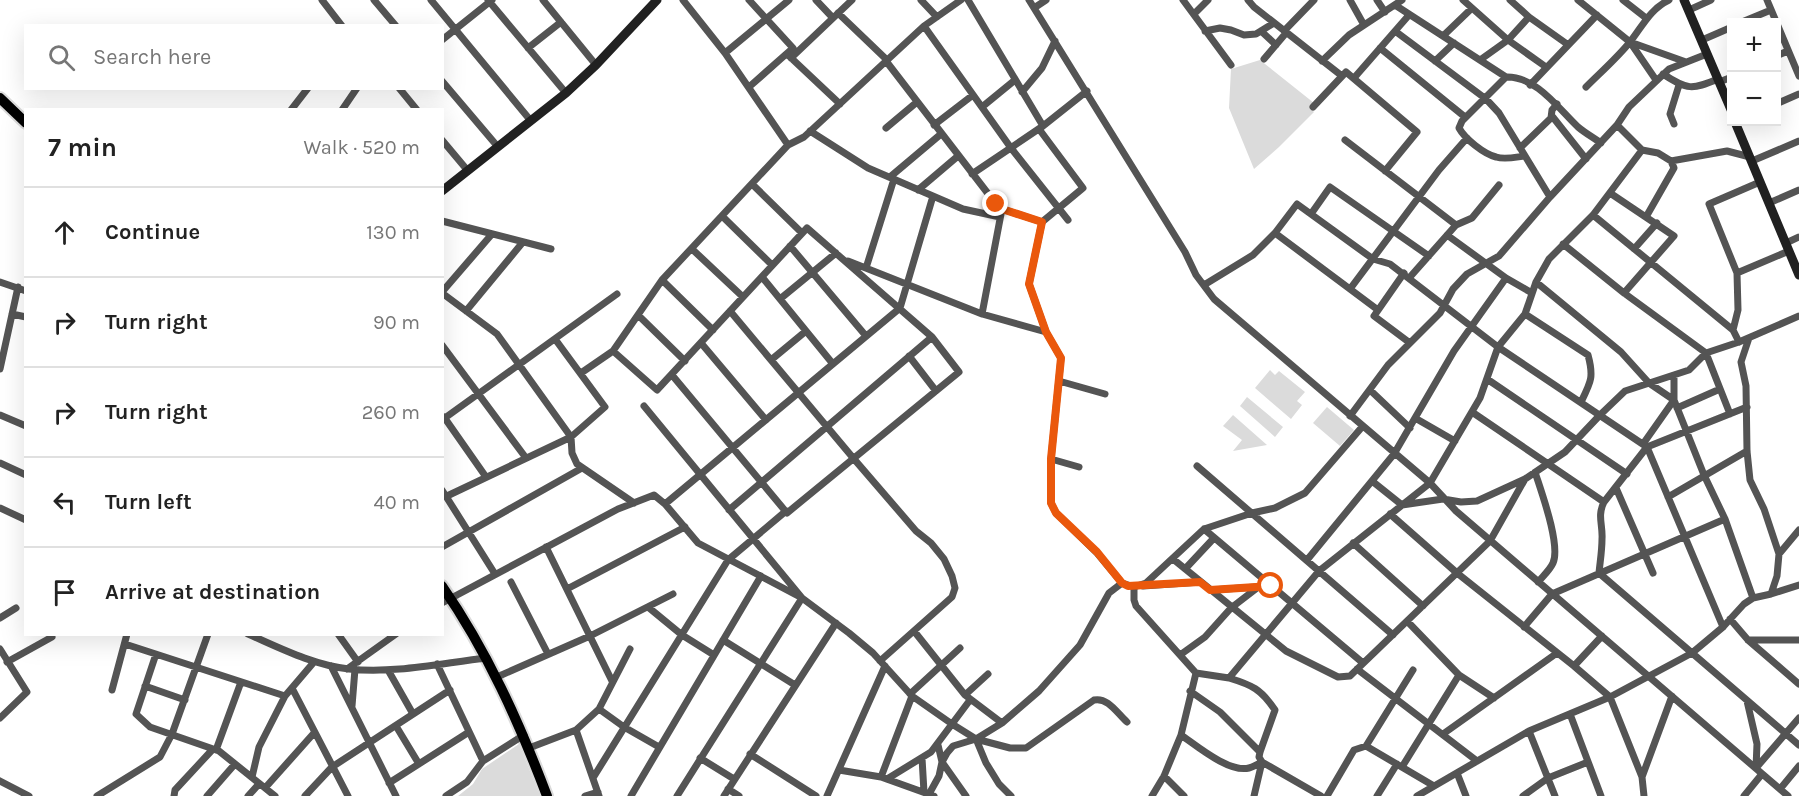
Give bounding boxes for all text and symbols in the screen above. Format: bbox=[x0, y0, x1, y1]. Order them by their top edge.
map controls bbox=[1727, 18, 1781, 126]
button: + bbox=[1727, 18, 1781, 72]
search box bbox=[24, 24, 444, 90]
icon: search bbox=[45, 41, 78, 74]
text: Search here bbox=[93, 44, 211, 70]
button: − bbox=[1727, 72, 1781, 126]
text: 7 min bbox=[48, 132, 117, 163]
text: Walk · 520 m bbox=[304, 136, 420, 159]
route end bbox=[982, 190, 1008, 216]
icon: ahead bbox=[48, 216, 81, 249]
text: Continue bbox=[105, 219, 200, 245]
text: 130 m bbox=[366, 221, 420, 244]
icon: right bbox=[48, 306, 81, 339]
text: Turn right bbox=[105, 309, 208, 335]
text: 90 m bbox=[373, 311, 420, 334]
icon: right bbox=[48, 396, 81, 429]
text: Turn right bbox=[105, 399, 208, 425]
text: 260 m bbox=[362, 401, 420, 424]
icon: left bbox=[48, 486, 81, 519]
text: Turn left bbox=[105, 489, 192, 515]
text: 40 m bbox=[374, 491, 420, 514]
route start bbox=[1257, 572, 1283, 598]
icon: arrive bbox=[48, 576, 81, 609]
text: Arrive at destination bbox=[105, 579, 320, 605]

